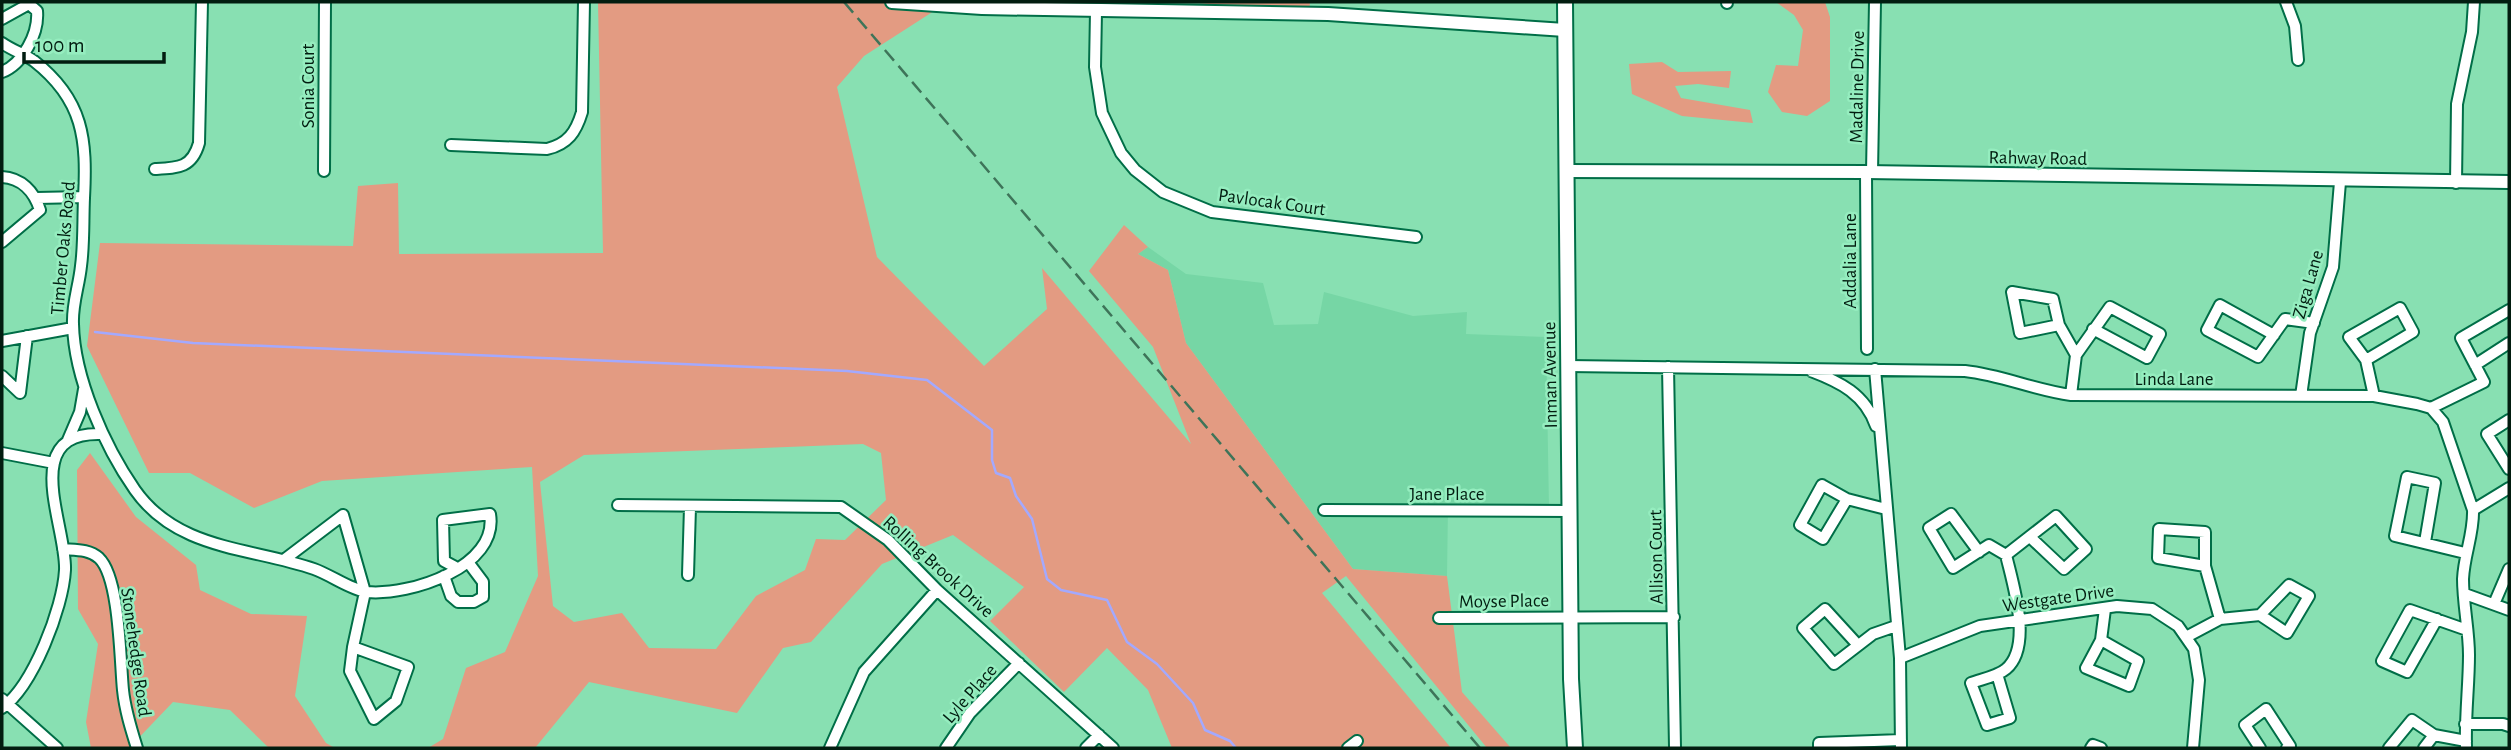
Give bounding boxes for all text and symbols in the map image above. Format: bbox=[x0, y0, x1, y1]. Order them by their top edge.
scale bar bbox=[24, 21, 164, 65]
street label: Madaline Drive bbox=[1847, 31, 1868, 144]
text: 100 m bbox=[35, 35, 85, 56]
street label: Sonia Court bbox=[299, 44, 318, 128]
street label: Rahway Road bbox=[1989, 148, 2088, 169]
street label: Timber Oaks Road bbox=[48, 180, 79, 316]
street label: Pavlocak Court bbox=[1217, 186, 1327, 219]
street label: Addalia Lane bbox=[1841, 213, 1860, 309]
street label: Ziga Lane bbox=[2290, 248, 2327, 321]
street label: Inman Avenue bbox=[1540, 321, 1561, 428]
street label: Linda Lane bbox=[2134, 370, 2214, 389]
street label: Jane Place bbox=[1409, 485, 1485, 504]
street label: Allison Court bbox=[1646, 510, 1667, 604]
street label: Rolling Brook Drive bbox=[879, 513, 997, 622]
street label: Westgate Drive bbox=[2001, 581, 2115, 616]
street label: Stonehedge Road bbox=[117, 587, 154, 718]
street label: Moyse Place bbox=[1459, 591, 1549, 612]
street label: Lyle Place bbox=[939, 661, 1001, 727]

